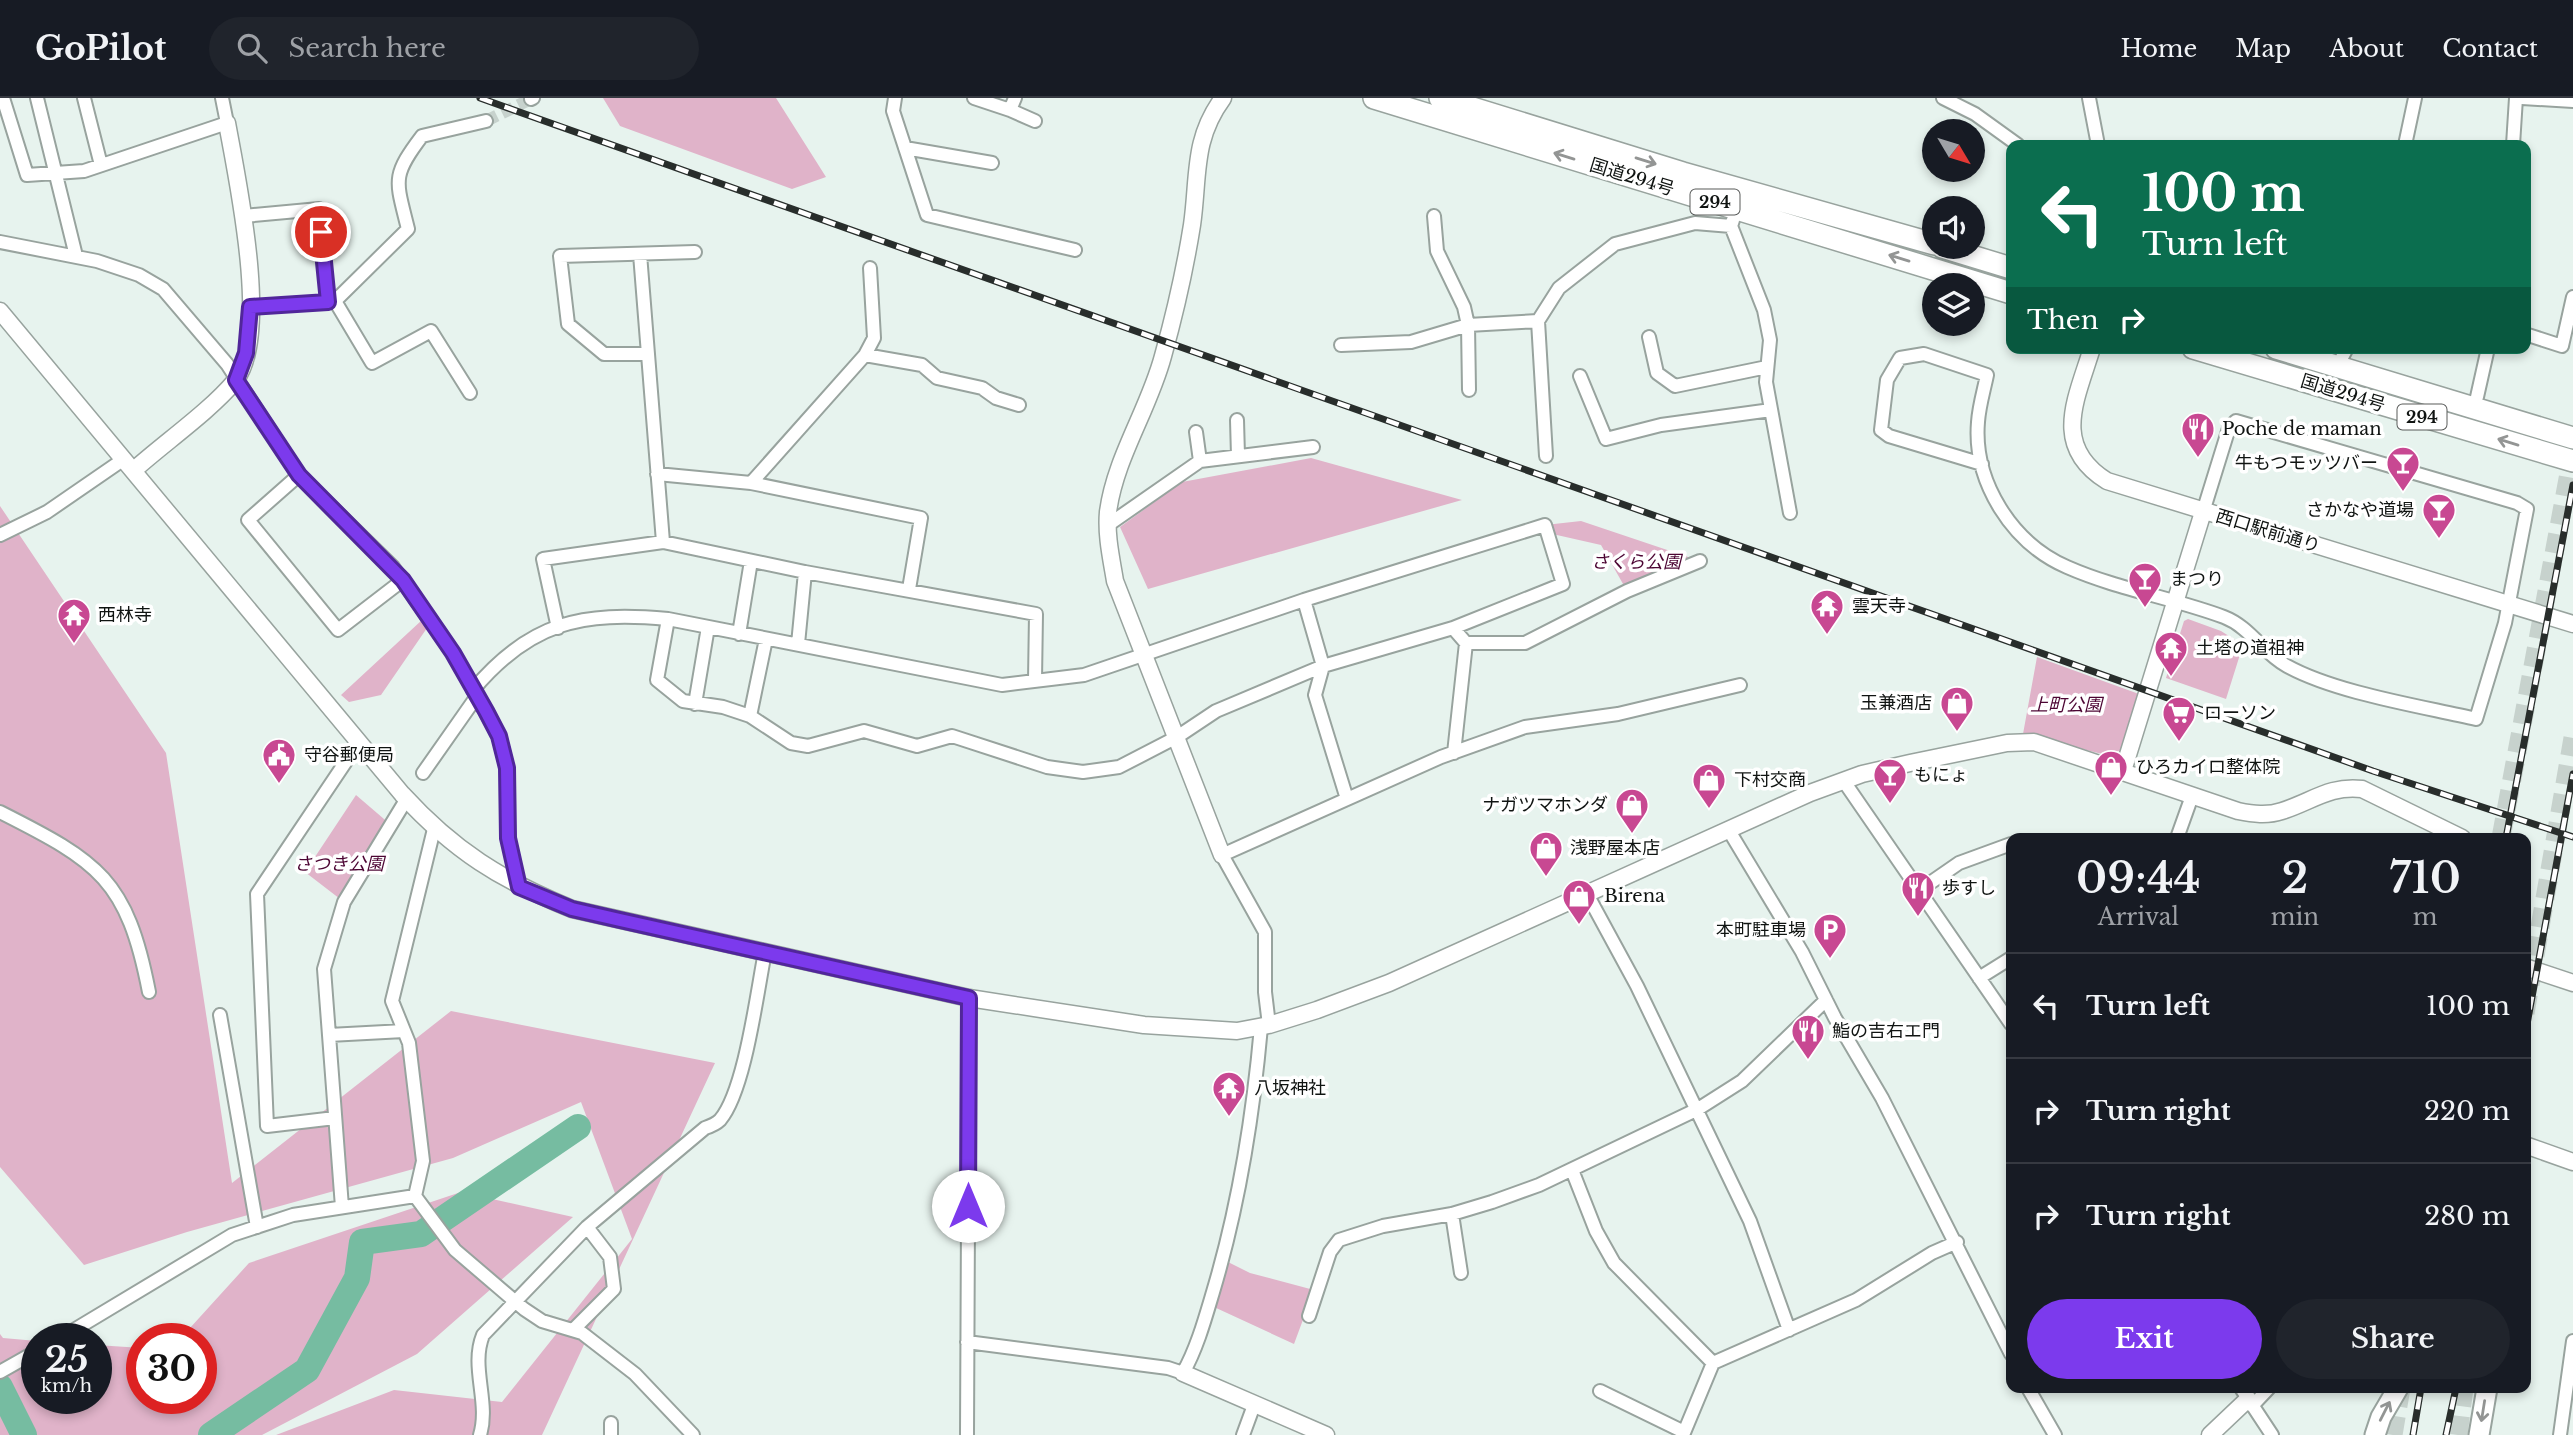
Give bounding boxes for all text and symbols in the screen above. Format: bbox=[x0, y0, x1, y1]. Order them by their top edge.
search box bbox=[209, 17, 699, 80]
text: GoPilot bbox=[35, 28, 167, 69]
icon: search bbox=[233, 29, 271, 67]
text: Search here bbox=[289, 32, 446, 64]
text: Home bbox=[2121, 34, 2197, 63]
text: Map bbox=[2235, 34, 2291, 63]
text: About bbox=[2329, 34, 2404, 63]
text: Contact bbox=[2442, 34, 2538, 63]
north arrow bbox=[1922, 119, 1984, 182]
map controls bbox=[1922, 119, 1985, 336]
one-way arrow bbox=[1553, 149, 1575, 162]
street label: 国道294号 bbox=[1587, 154, 1677, 200]
one-way arrow bbox=[1635, 156, 1657, 169]
text: 100 m bbox=[2142, 163, 2305, 224]
icon: left bbox=[2027, 168, 2118, 259]
road number: 294 bbox=[1690, 190, 1740, 214]
button: sound bbox=[1922, 196, 1985, 259]
pin bbox=[291, 202, 351, 262]
icon: arrive bbox=[302, 213, 340, 251]
text: Turn left bbox=[2142, 224, 2288, 264]
one-way arrow bbox=[1888, 251, 1910, 264]
button: layers bbox=[1922, 273, 1985, 336]
icon: right bbox=[2113, 301, 2151, 339]
text: Then bbox=[2027, 304, 2099, 336]
street label: 国道294号 bbox=[2298, 370, 2388, 416]
road number: 294 bbox=[2398, 404, 2446, 430]
restaurant icon: Poche de maman bbox=[2179, 410, 2217, 459]
place label: Poche de maman bbox=[2222, 418, 2382, 440]
one-way arrow bbox=[2497, 434, 2519, 447]
bar icon: 牛もつモッツバー bbox=[2384, 444, 2422, 493]
place label: 牛もつモッツバー bbox=[2235, 452, 2378, 474]
bar icon: さかなや道場 bbox=[2420, 491, 2458, 540]
place label: さかなや道場 bbox=[2306, 499, 2414, 521]
street label: 西口駅前通り bbox=[2213, 505, 2323, 557]
park label: さくら公園 bbox=[1591, 551, 1684, 573]
bar icon: まつり bbox=[2126, 560, 2164, 609]
place label: まつり bbox=[2170, 568, 2224, 590]
temple icon: 雲天寺 bbox=[1808, 587, 1846, 636]
place label: 雲天寺 bbox=[1852, 595, 1906, 617]
temple icon: 西林寺 bbox=[55, 596, 93, 645]
place label: 西林寺 bbox=[98, 604, 152, 626]
temple icon: 土塔の道祖神 bbox=[2152, 629, 2190, 678]
place label: 土塔の道祖神 bbox=[2196, 637, 2304, 659]
shop icon: 玉兼酒店 bbox=[1938, 684, 1976, 733]
place label: 玉兼酒店 bbox=[1860, 692, 1932, 714]
park label: 上町公園 bbox=[2030, 694, 2105, 716]
supermarket icon: ローソン bbox=[2160, 694, 2198, 743]
place label: ローソン bbox=[2204, 702, 2276, 724]
public building icon: 守谷郵便局 bbox=[260, 736, 298, 785]
place label: 守谷郵便局 bbox=[304, 744, 394, 766]
shop icon: ひろカイロ整体院 bbox=[2092, 748, 2130, 797]
bar icon: もにょ bbox=[1871, 756, 1909, 805]
place label: ひろカイロ整体院 bbox=[2136, 756, 2280, 778]
shop icon: 下村交商 bbox=[1690, 761, 1728, 810]
place label: もにょ bbox=[1914, 764, 1968, 786]
place label: 下村交商 bbox=[1734, 769, 1806, 791]
shop icon: ナガツマホンダ bbox=[1613, 786, 1651, 835]
place label: ナガツマホンダ bbox=[1482, 794, 1608, 816]
shop icon: 浅野屋本店 bbox=[1527, 829, 1565, 878]
place label: 浅野屋本店 bbox=[1570, 837, 1660, 859]
text: 09:44 bbox=[2076, 852, 2201, 904]
text: 2 bbox=[2281, 852, 2308, 904]
text: 710 bbox=[2389, 852, 2461, 904]
park label: さつき公園 bbox=[294, 853, 387, 875]
restaurant icon: 歩すし bbox=[1899, 869, 1937, 918]
shop icon: Birena bbox=[1560, 877, 1598, 926]
place label: 歩すし bbox=[1942, 877, 1996, 899]
place label: Birena bbox=[1604, 885, 1665, 907]
text: Arrival bbox=[2098, 903, 2179, 931]
text: min bbox=[2271, 903, 2319, 931]
text: m bbox=[2413, 903, 2437, 931]
parking icon: 本町駐車場 bbox=[1811, 911, 1849, 960]
place label: 本町駐車場 bbox=[1716, 919, 1806, 941]
icon: left bbox=[2027, 987, 2065, 1025]
text: Turn left bbox=[2086, 990, 2210, 1022]
text: 100 m bbox=[2426, 990, 2510, 1022]
restaurant icon: 鮨の吉右エ門 bbox=[1789, 1012, 1827, 1061]
place label: 鮨の吉右エ門 bbox=[1832, 1020, 1940, 1042]
temple icon: 八坂神社 bbox=[1210, 1069, 1248, 1118]
place label: 八坂神社 bbox=[1254, 1077, 1326, 1099]
icon: right bbox=[2027, 1092, 2065, 1130]
text: Turn right bbox=[2086, 1095, 2231, 1127]
text: 220 m bbox=[2424, 1095, 2510, 1127]
position arrow bbox=[931, 1169, 1005, 1243]
icon: right bbox=[2027, 1197, 2065, 1235]
text: Turn right bbox=[2086, 1200, 2231, 1232]
text: 280 m bbox=[2424, 1200, 2510, 1232]
button: Exit bbox=[2027, 1299, 2262, 1379]
button: Share bbox=[2276, 1299, 2510, 1379]
speed limit sign: 30 bbox=[126, 1323, 217, 1414]
text: 25 bbox=[45, 1338, 88, 1381]
text: km/h bbox=[41, 1375, 92, 1397]
one-way arrow bbox=[2476, 1399, 2489, 1422]
one-way arrow bbox=[2379, 1401, 2392, 1422]

